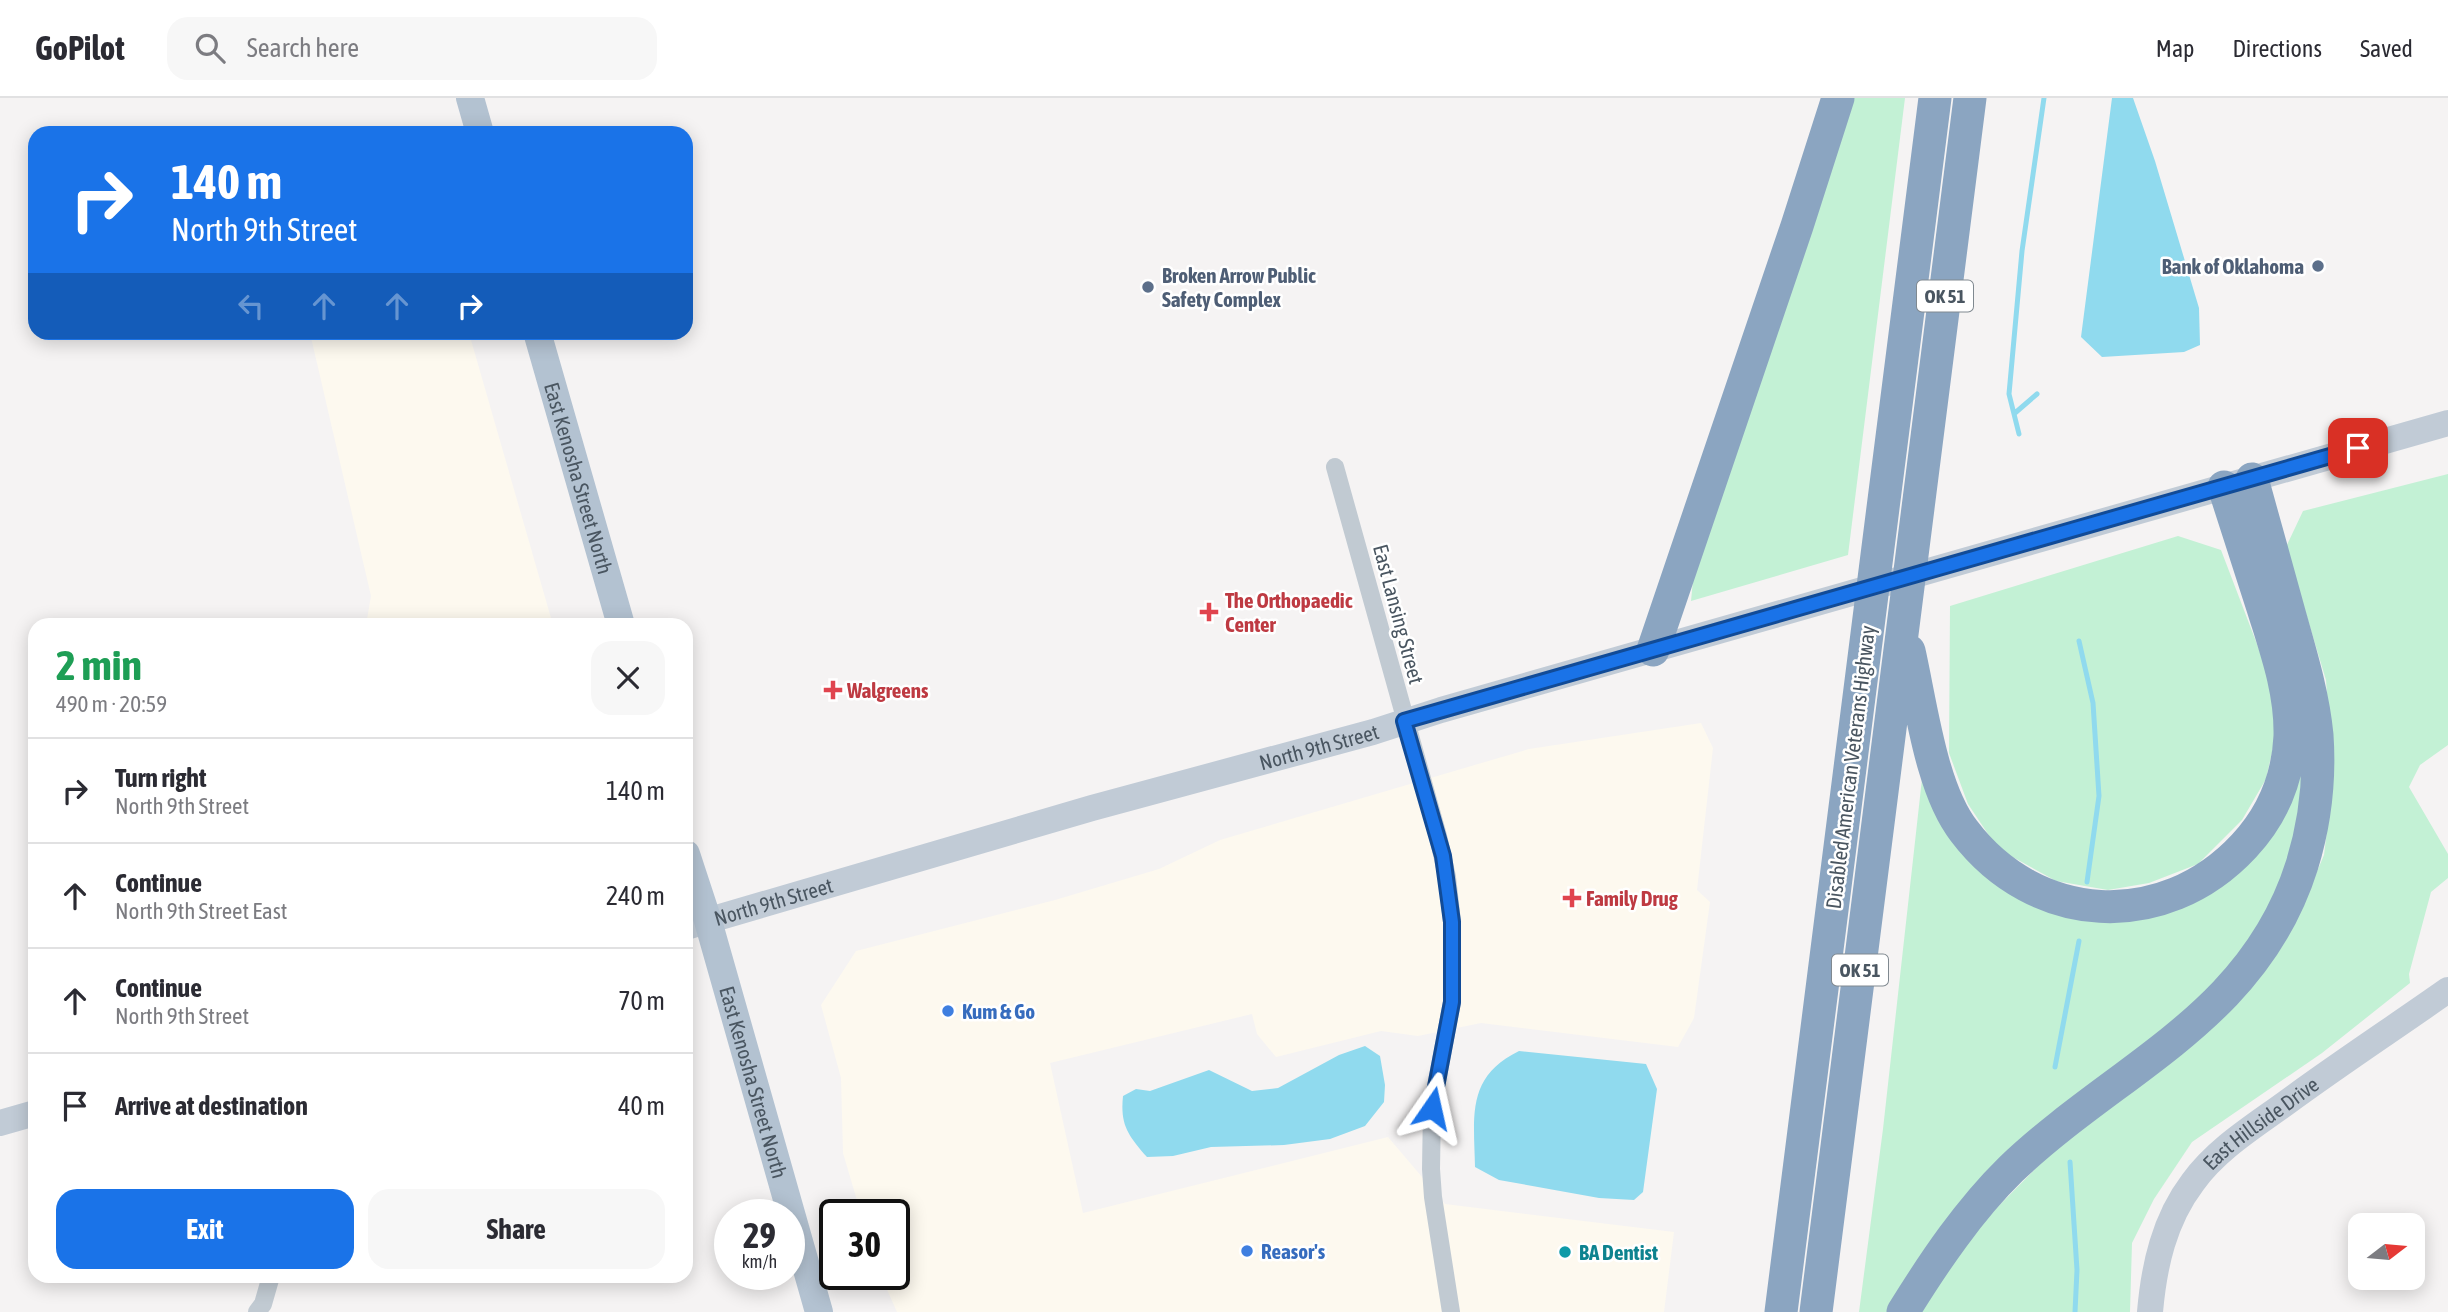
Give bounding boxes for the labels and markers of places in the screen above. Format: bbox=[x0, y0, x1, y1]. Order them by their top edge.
place label: Bank of Oklahoma bbox=[2162, 254, 2304, 278]
marker: Bank of Oklahoma bbox=[2310, 258, 2326, 274]
place label: Broken Arrow Public Safety Complex bbox=[1162, 263, 1316, 311]
marker: Broken Arrow Public Safety Complex bbox=[1140, 279, 1156, 295]
pin bbox=[2328, 418, 2388, 478]
place label: The Orthopaedic Center bbox=[1225, 588, 1353, 636]
marker: The Orthopaedic Center bbox=[1199, 602, 1219, 622]
place label: Walgreens bbox=[846, 678, 929, 702]
marker: Walgreens bbox=[825, 682, 841, 698]
place label: Family Drug bbox=[1586, 886, 1679, 910]
marker: Family Drug bbox=[1564, 890, 1580, 906]
place label: Kum & Go bbox=[962, 999, 1035, 1023]
marker: Kum & Go bbox=[940, 1003, 956, 1019]
place label: Reasor's bbox=[1261, 1239, 1326, 1263]
place label: BA Dentist bbox=[1579, 1240, 1658, 1264]
marker: Reasor's bbox=[1239, 1243, 1255, 1259]
marker: BA Dentist bbox=[1557, 1244, 1573, 1260]

